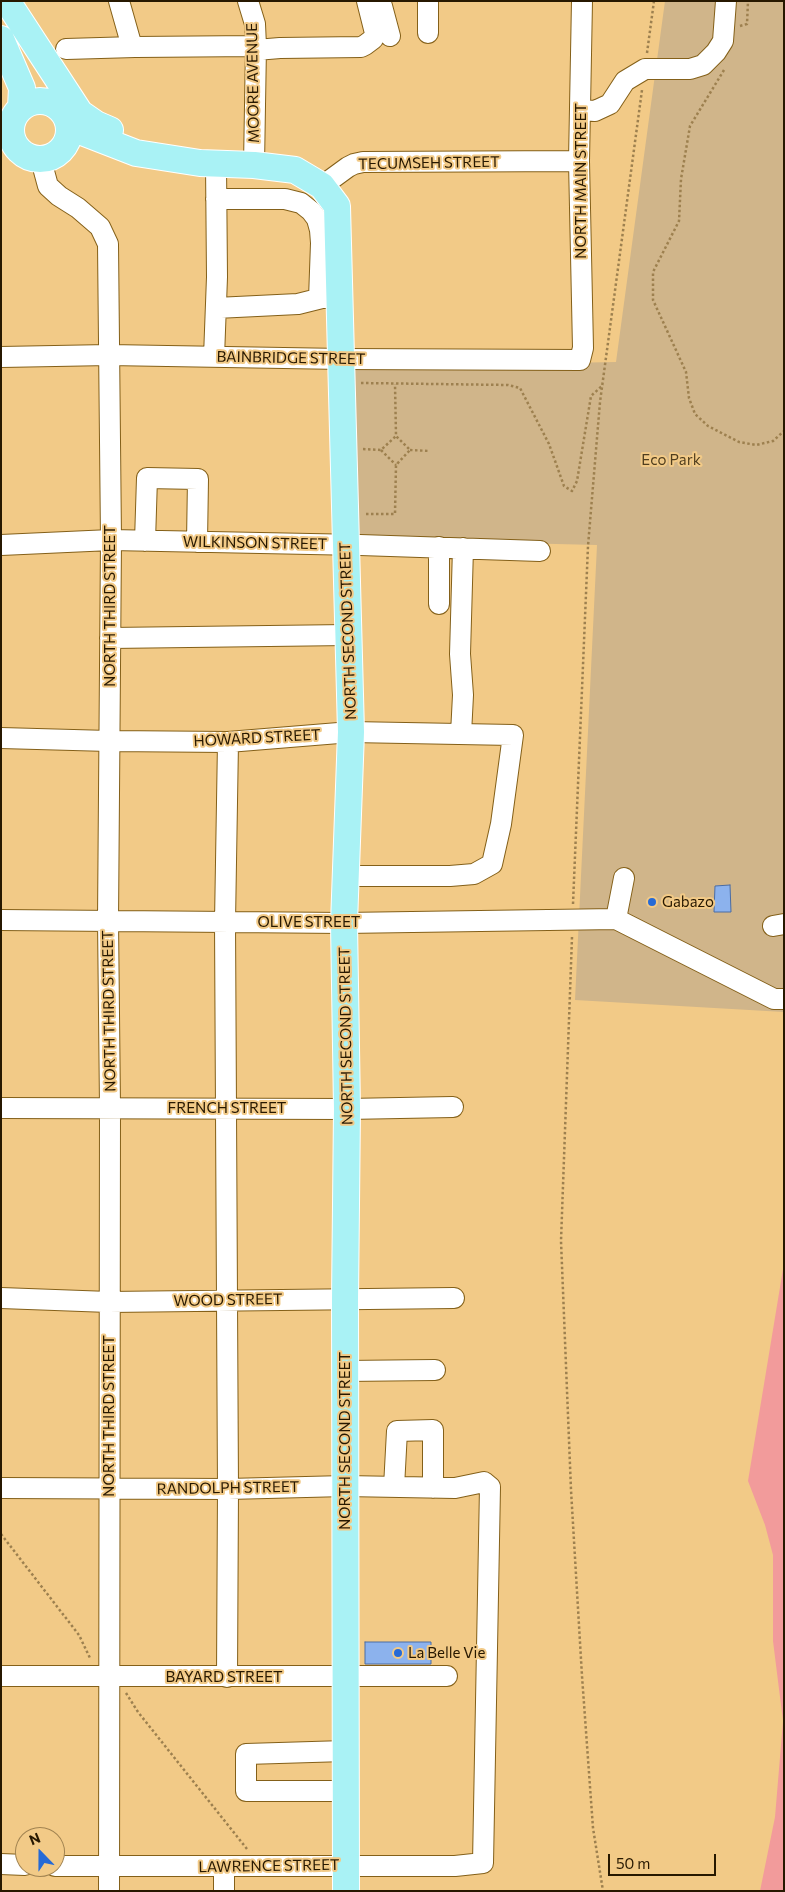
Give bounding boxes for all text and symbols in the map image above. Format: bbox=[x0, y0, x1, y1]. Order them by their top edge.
street label: MOORE AVENUE bbox=[243, 23, 263, 143]
street label: NORTH MAIN STREET bbox=[572, 103, 590, 259]
street label: TECUMSEH STREET bbox=[358, 153, 500, 173]
street label: BAINBRIDGE STREET bbox=[216, 348, 366, 368]
park label: Eco Park bbox=[641, 451, 701, 469]
street label: NORTH THIRD STREET bbox=[101, 525, 119, 687]
street label: WILKINSON STREET bbox=[183, 533, 327, 553]
street label: NORTH SECOND STREET bbox=[336, 542, 360, 720]
street label: HOWARD STREET bbox=[193, 726, 321, 750]
place label: Gabazo bbox=[662, 893, 714, 911]
marker: Gabazo bbox=[646, 896, 658, 908]
street label: OLIVE STREET bbox=[258, 913, 360, 931]
street label: NORTH THIRD STREET bbox=[99, 930, 119, 1092]
street label: NORTH SECOND STREET bbox=[335, 947, 357, 1125]
street label: FRENCH STREET bbox=[168, 1099, 286, 1117]
street label: WOOD STREET bbox=[173, 1290, 283, 1310]
street label: NORTH THIRD STREET bbox=[100, 1335, 118, 1497]
street label: NORTH SECOND STREET bbox=[336, 1352, 354, 1530]
street label: RANDOLPH STREET bbox=[156, 1478, 300, 1498]
place label: La Belle Vie bbox=[408, 1644, 485, 1662]
marker: La Belle Vie bbox=[392, 1647, 404, 1659]
street label: BAYARD STREET bbox=[165, 1668, 283, 1686]
north arrow bbox=[15, 1827, 65, 1877]
text: N bbox=[27, 1829, 43, 1848]
scale bar bbox=[610, 1844, 718, 1876]
text: 50 m bbox=[616, 1854, 650, 1872]
street label: LAWRENCE STREET bbox=[198, 1856, 340, 1876]

